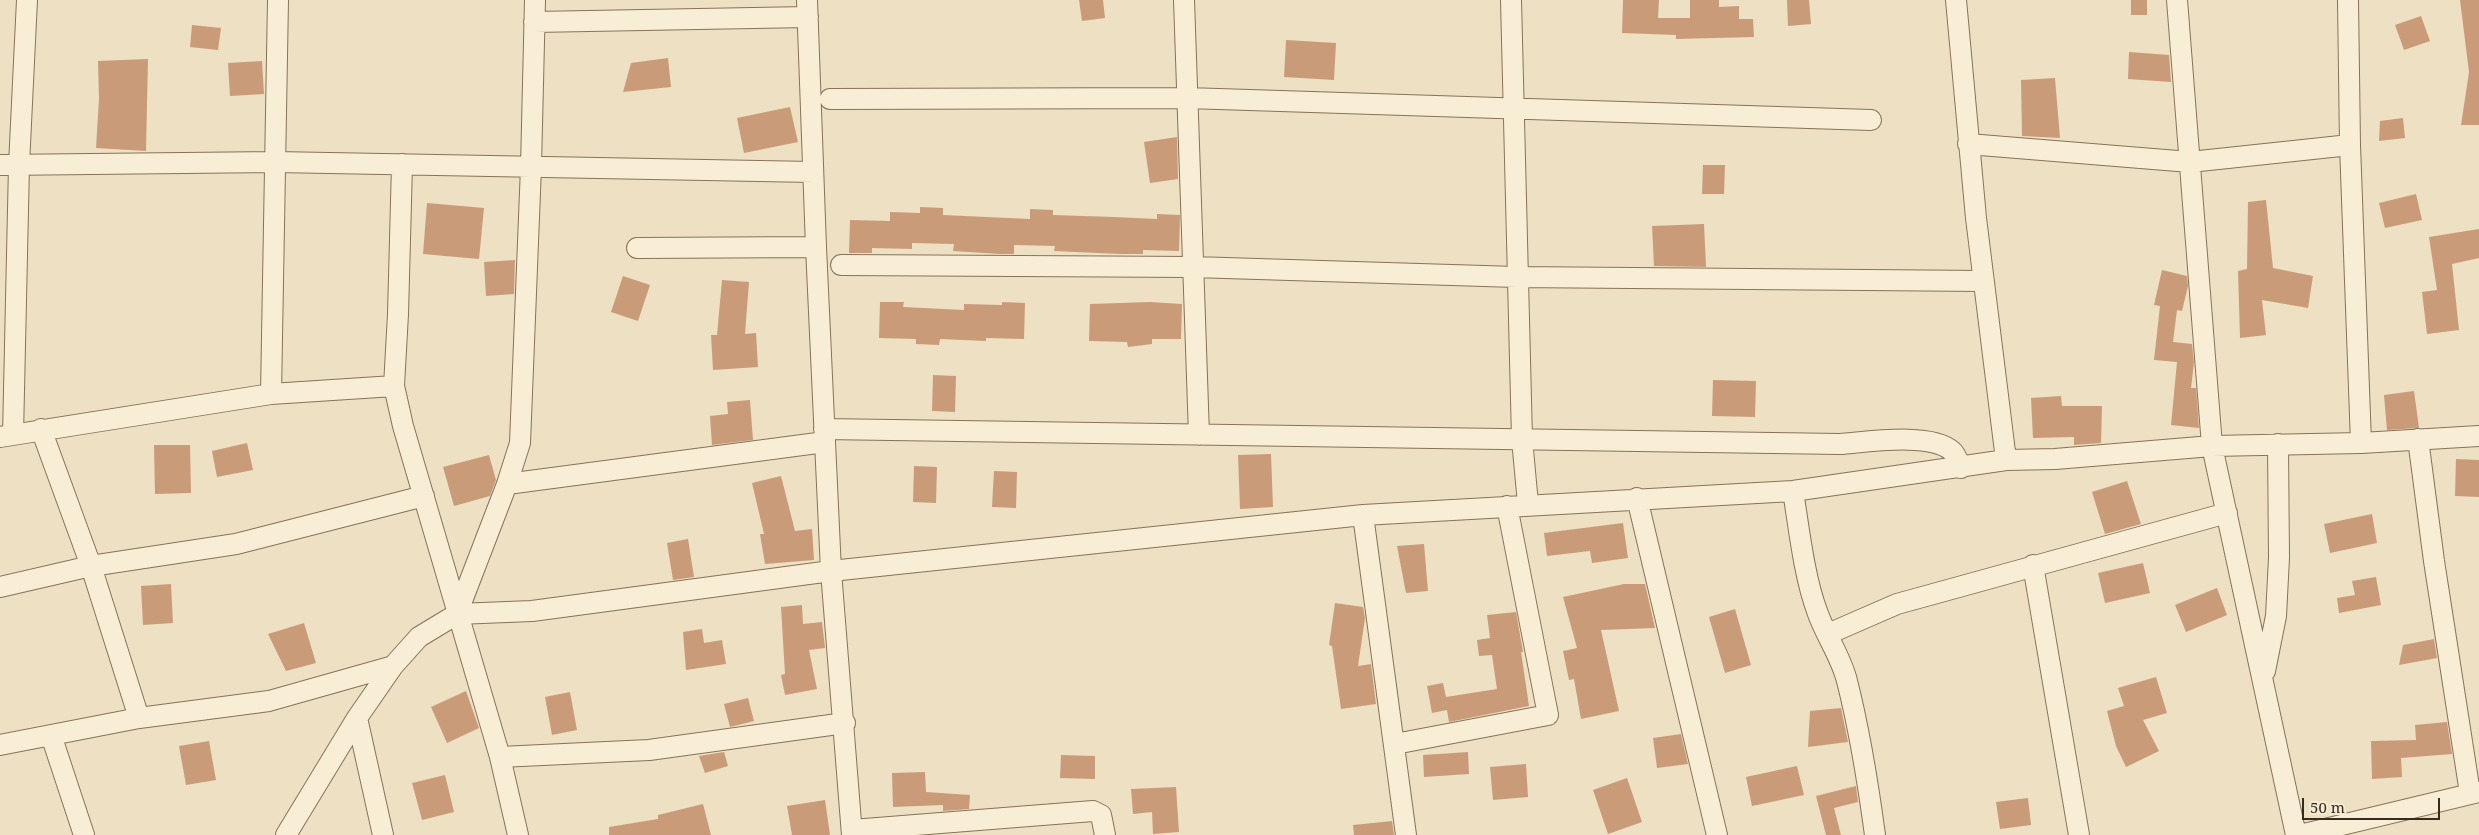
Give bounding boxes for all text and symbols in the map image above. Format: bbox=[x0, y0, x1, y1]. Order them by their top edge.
scale bar bbox=[2304, 788, 2442, 820]
text: 50 m bbox=[2310, 797, 2345, 817]

